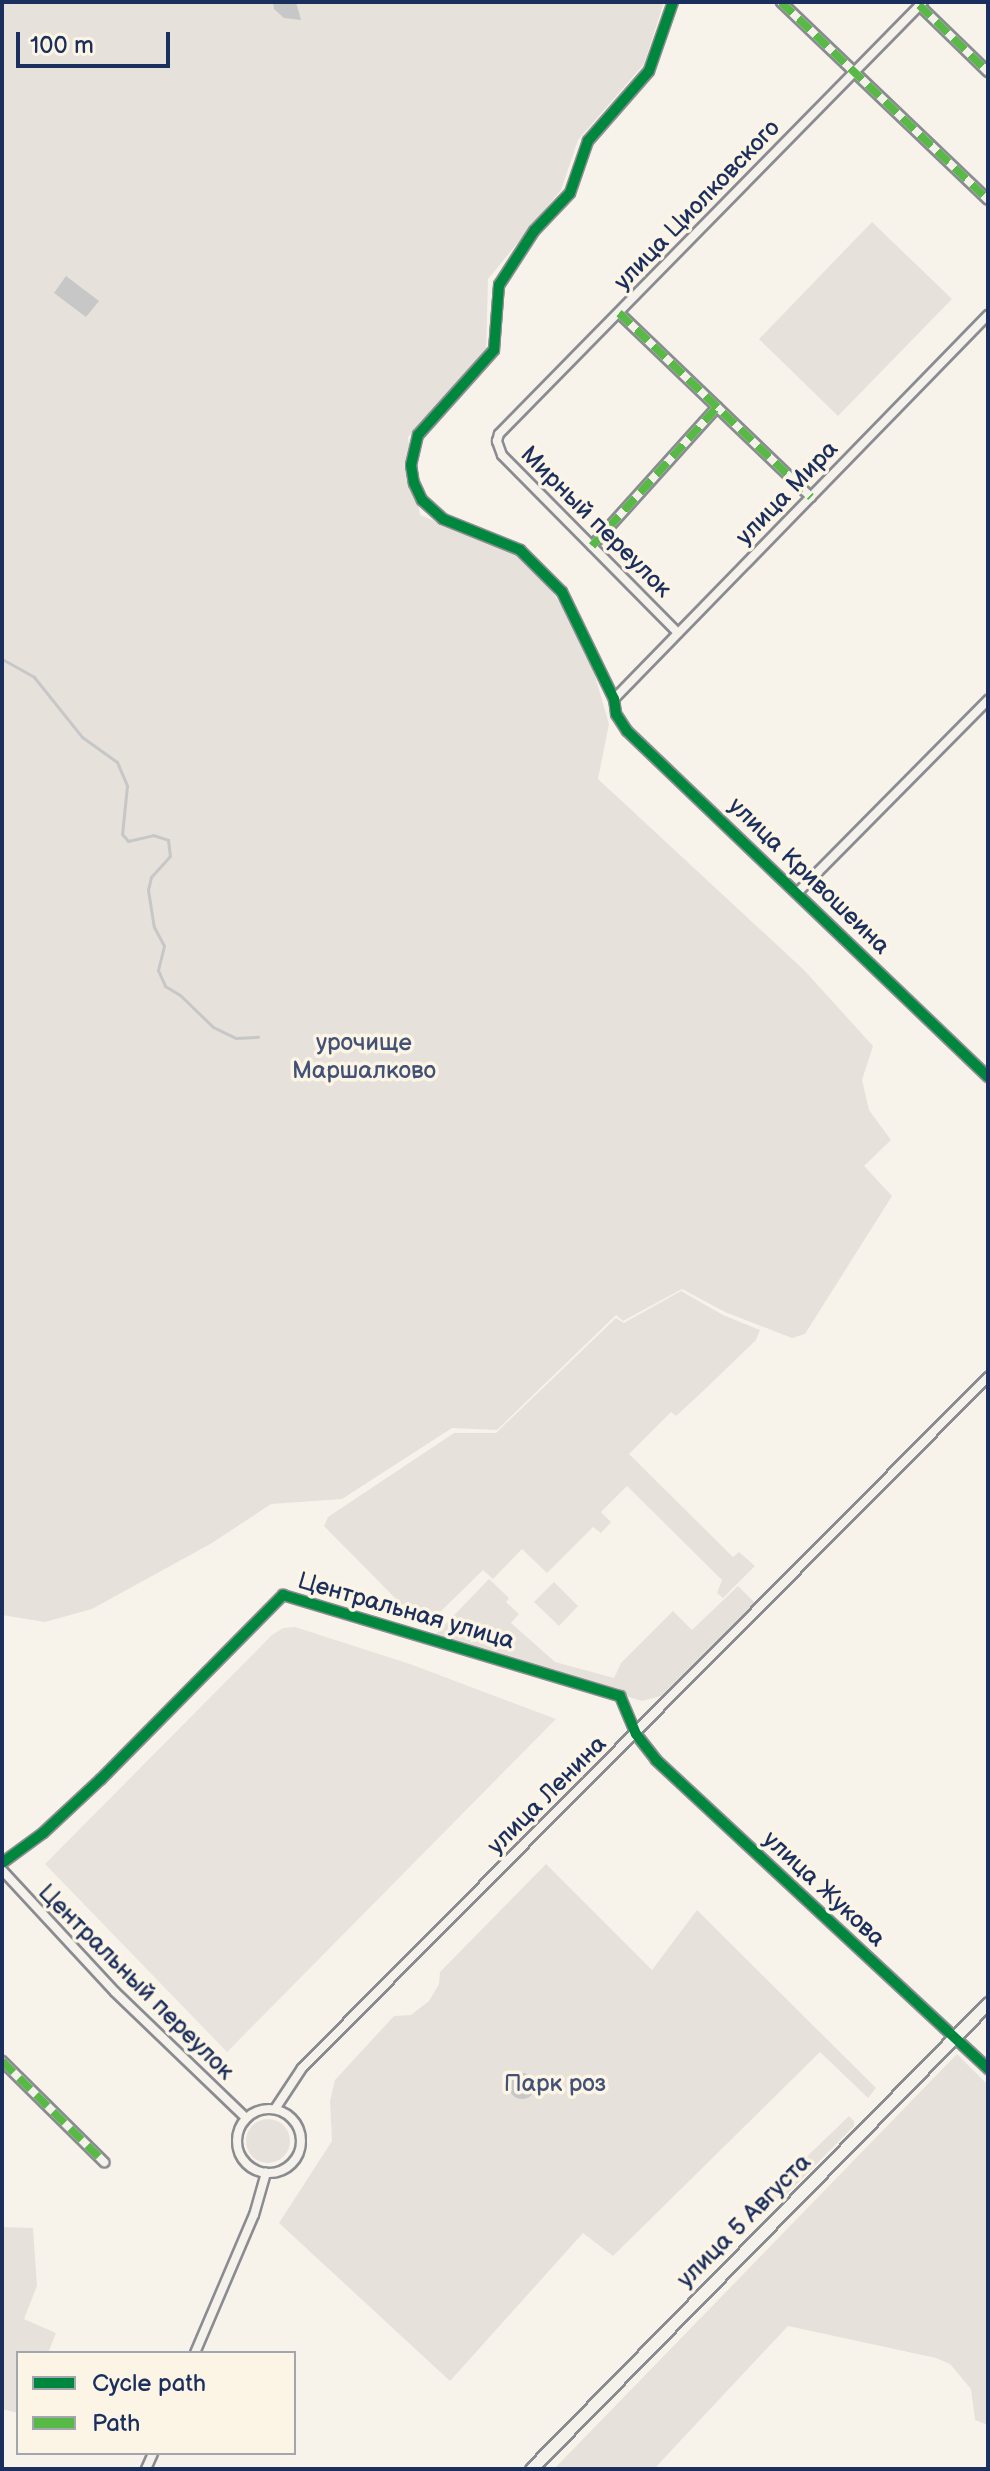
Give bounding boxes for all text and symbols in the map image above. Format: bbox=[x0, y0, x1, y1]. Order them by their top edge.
scale bar bbox=[20, 16, 174, 66]
text: 100 m bbox=[30, 31, 94, 60]
street label: улица Циолковского bbox=[608, 114, 786, 296]
street label: улица Мира bbox=[730, 435, 844, 551]
street label: Мирный переулок bbox=[514, 440, 678, 604]
street label: улица Кривошеина bbox=[722, 792, 896, 960]
park label: урочище Маршалково bbox=[292, 1029, 436, 1085]
street label: Центральная улица bbox=[295, 1566, 517, 1656]
street label: улица Ленина bbox=[482, 1730, 612, 1860]
street label: улица Жукова bbox=[757, 1825, 891, 1953]
street label: Центральный переулок bbox=[32, 1878, 240, 2086]
park label: Парк роз bbox=[504, 2070, 606, 2098]
street label: улица 5 Августа bbox=[671, 2148, 817, 2294]
legend bbox=[16, 2351, 296, 2455]
text: Cycle path bbox=[92, 2369, 206, 2398]
text: Path bbox=[92, 2409, 140, 2438]

